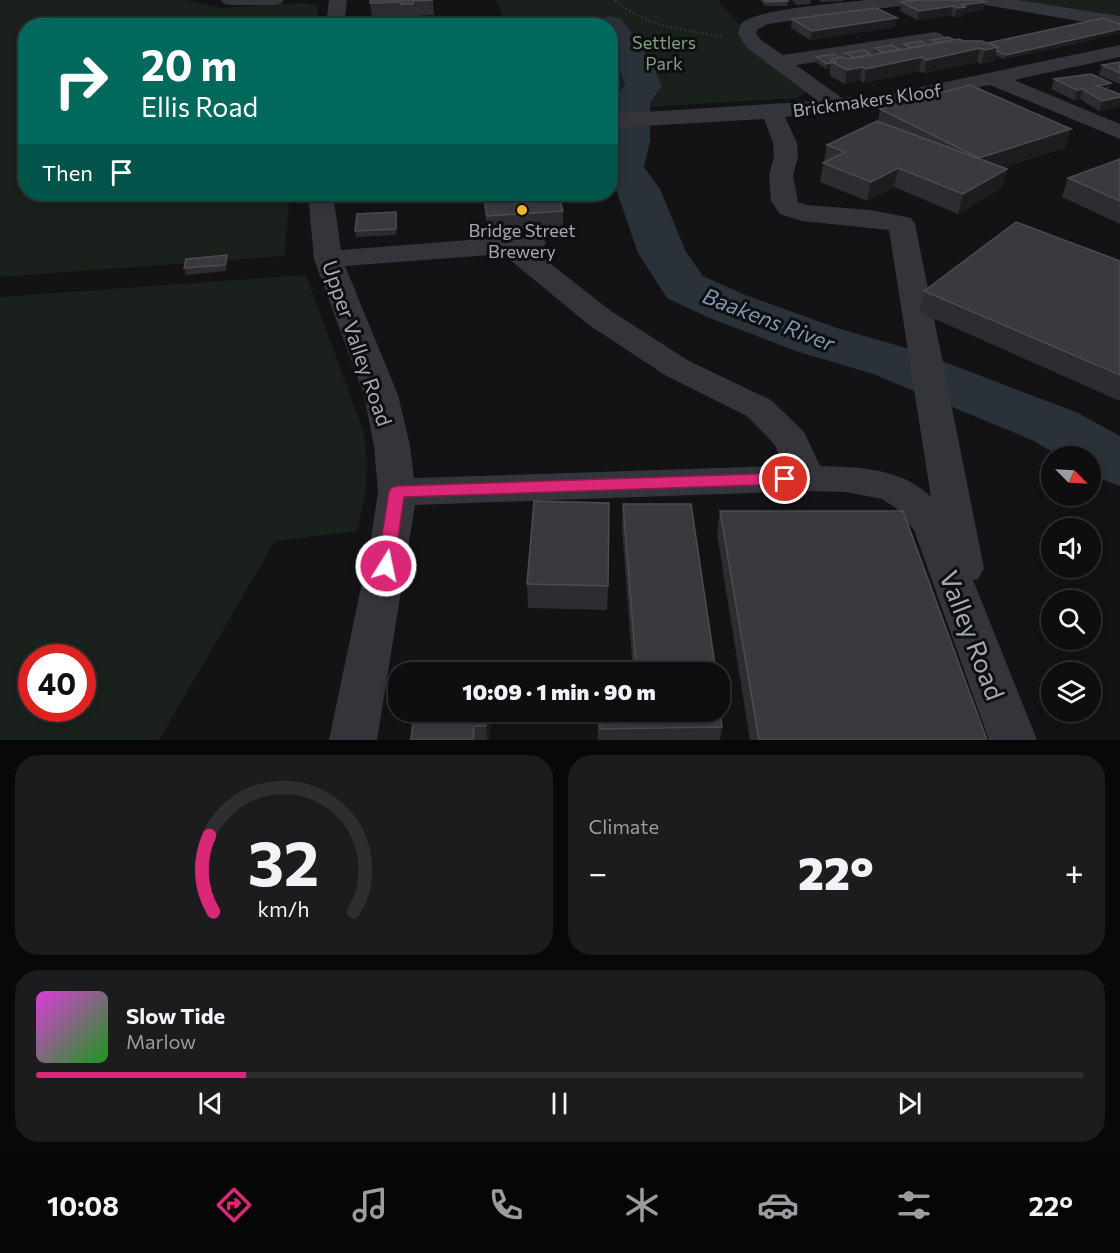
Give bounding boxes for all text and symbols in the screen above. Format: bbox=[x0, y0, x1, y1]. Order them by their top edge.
park label: Settlers Park bbox=[632, 31, 696, 74]
text: 20 m bbox=[141, 38, 237, 90]
icon: right bbox=[42, 42, 120, 120]
street label: Brickmakers Kloof bbox=[791, 79, 944, 121]
text: Ellis Road bbox=[141, 90, 258, 123]
icon: arrive bbox=[105, 156, 138, 189]
text: Then bbox=[42, 159, 93, 186]
marker: Bridge Street Brewery bbox=[515, 203, 529, 217]
place label: Bridge Street Brewery bbox=[468, 219, 576, 262]
street label: Upper Valley Road bbox=[318, 257, 398, 429]
water label: Baakens River bbox=[699, 282, 840, 357]
north arrow bbox=[1041, 446, 1101, 506]
map controls bbox=[1041, 446, 1101, 722]
pin bbox=[759, 453, 810, 504]
icon: arrive bbox=[768, 462, 801, 495]
button: sound bbox=[1041, 518, 1101, 578]
position arrow bbox=[354, 534, 418, 598]
street label: Valley Road bbox=[934, 566, 1012, 704]
button: search bbox=[1041, 590, 1101, 650]
speed limit sign: 40 bbox=[18, 644, 96, 722]
button: layers bbox=[1041, 662, 1101, 722]
text: 10:09 · 1 min · 90 m bbox=[462, 678, 656, 705]
text: Climate bbox=[589, 814, 659, 838]
text: 32 bbox=[248, 823, 319, 899]
text: 22° bbox=[798, 844, 874, 899]
text: − bbox=[589, 851, 607, 892]
text: + bbox=[1065, 851, 1084, 892]
text: km/h bbox=[258, 895, 310, 921]
text: Slow Tide bbox=[126, 1002, 225, 1029]
text: Marlow bbox=[126, 1029, 196, 1053]
icon: previous bbox=[194, 1087, 227, 1120]
icon: pause bbox=[543, 1087, 576, 1120]
icon: next bbox=[893, 1087, 926, 1120]
icon: directions bbox=[213, 1184, 255, 1226]
icon: music bbox=[349, 1184, 391, 1226]
icon: phone bbox=[485, 1184, 527, 1226]
icon: climate bbox=[621, 1184, 663, 1226]
icon: car bbox=[757, 1184, 799, 1226]
icon: filters bbox=[893, 1184, 935, 1226]
text: 10:08 bbox=[47, 1189, 119, 1222]
text: 22° bbox=[1028, 1189, 1073, 1222]

